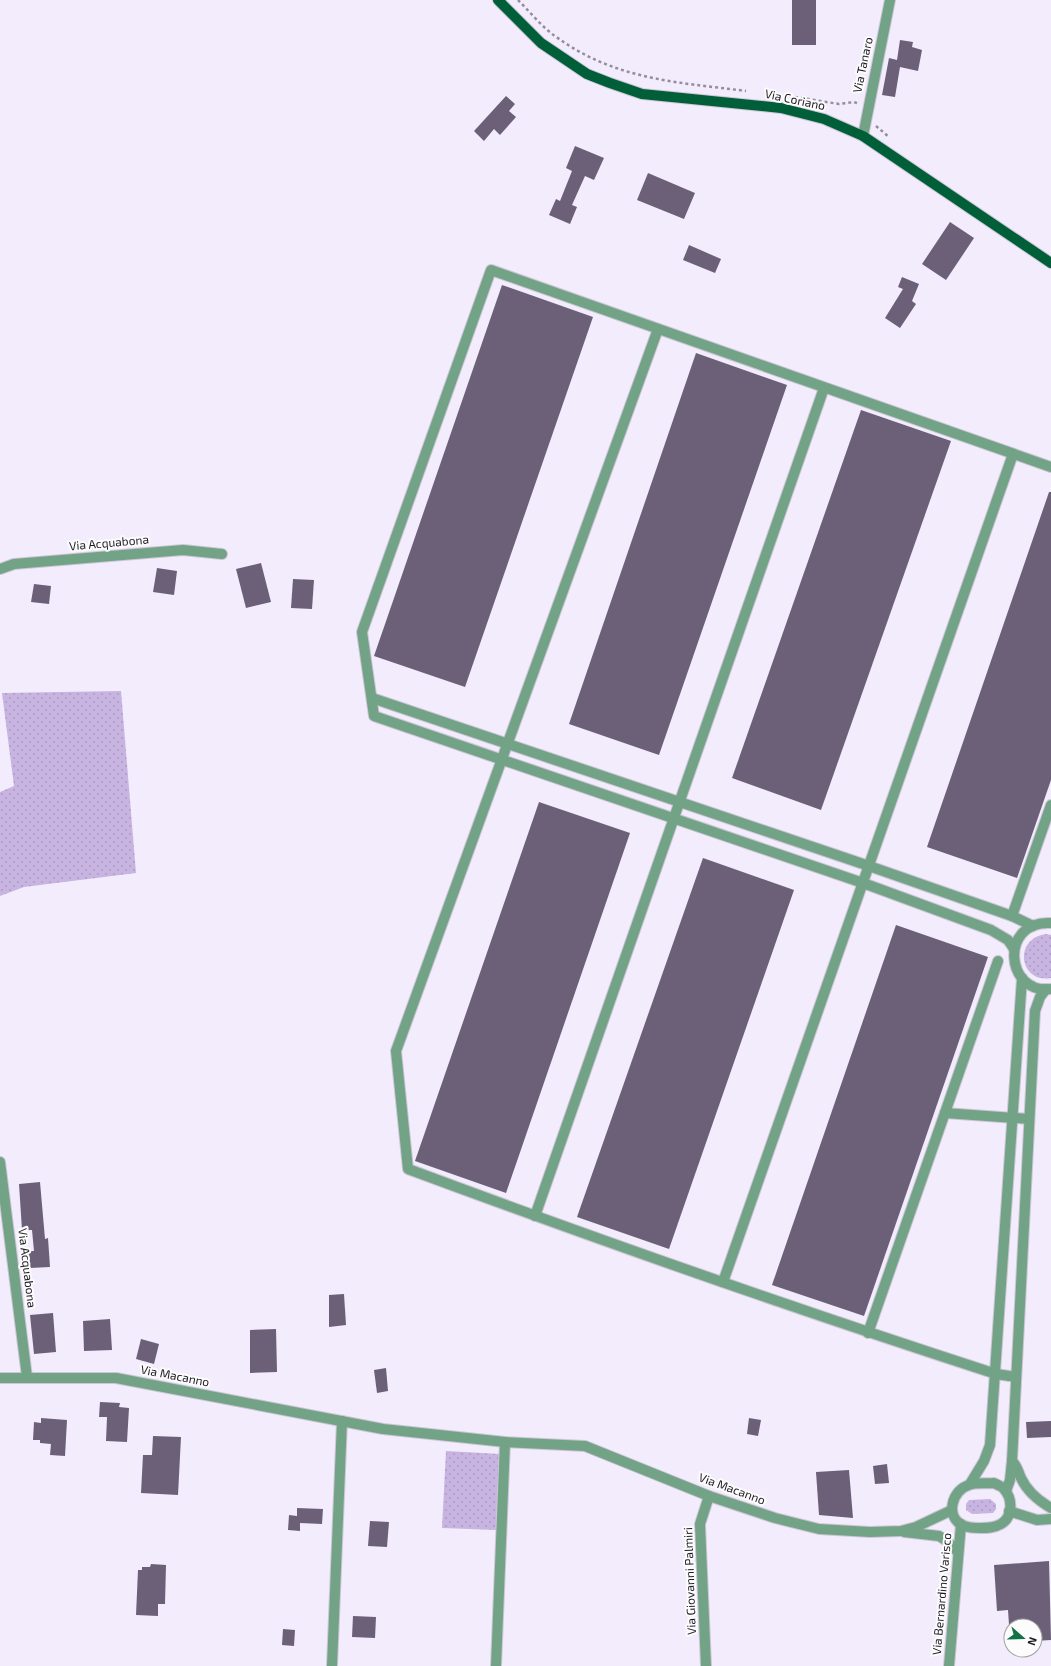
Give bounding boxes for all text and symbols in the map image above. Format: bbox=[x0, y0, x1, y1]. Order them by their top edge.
street label: Via Tanaro bbox=[849, 35, 875, 94]
street label: Via Coriano bbox=[764, 86, 827, 112]
street label: Via Acquabona bbox=[68, 532, 149, 552]
street label: Via Acquabona bbox=[16, 1227, 40, 1308]
street label: Via Macanno bbox=[140, 1361, 211, 1389]
street label: Via Macanno bbox=[697, 1470, 768, 1507]
street label: Via Giovanni Palmiri bbox=[680, 1527, 698, 1635]
street label: Via Bernardino Varisco bbox=[929, 1532, 953, 1656]
north arrow bbox=[1003, 1618, 1043, 1658]
text: N bbox=[1025, 1636, 1040, 1648]

